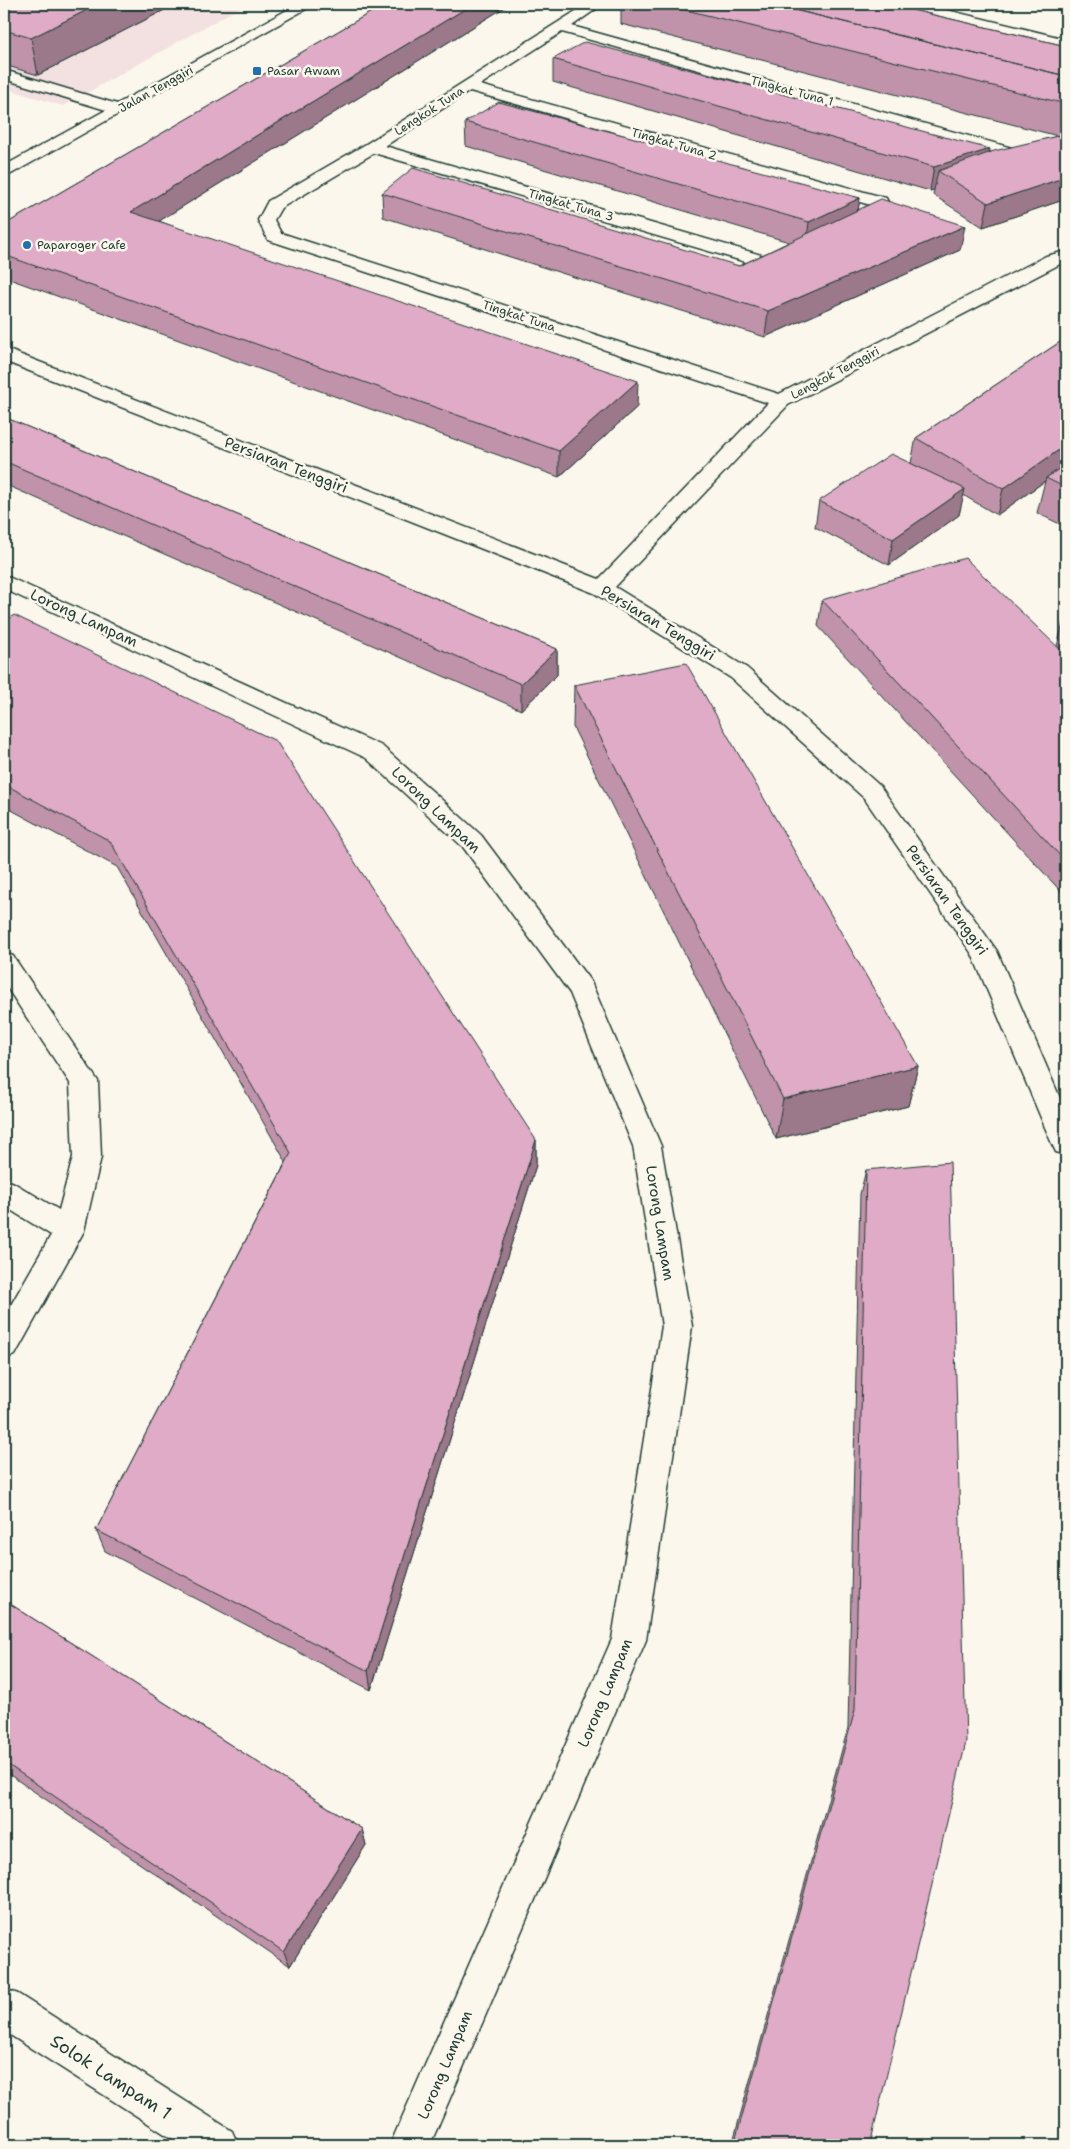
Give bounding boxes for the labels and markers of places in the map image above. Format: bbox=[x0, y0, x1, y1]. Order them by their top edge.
place label: Pasar Awam bbox=[267, 63, 340, 79]
marker: Pasar Awam bbox=[251, 65, 263, 77]
place label: Paparoger Cafe bbox=[37, 237, 126, 253]
marker: Paparoger Cafe bbox=[21, 239, 33, 251]

